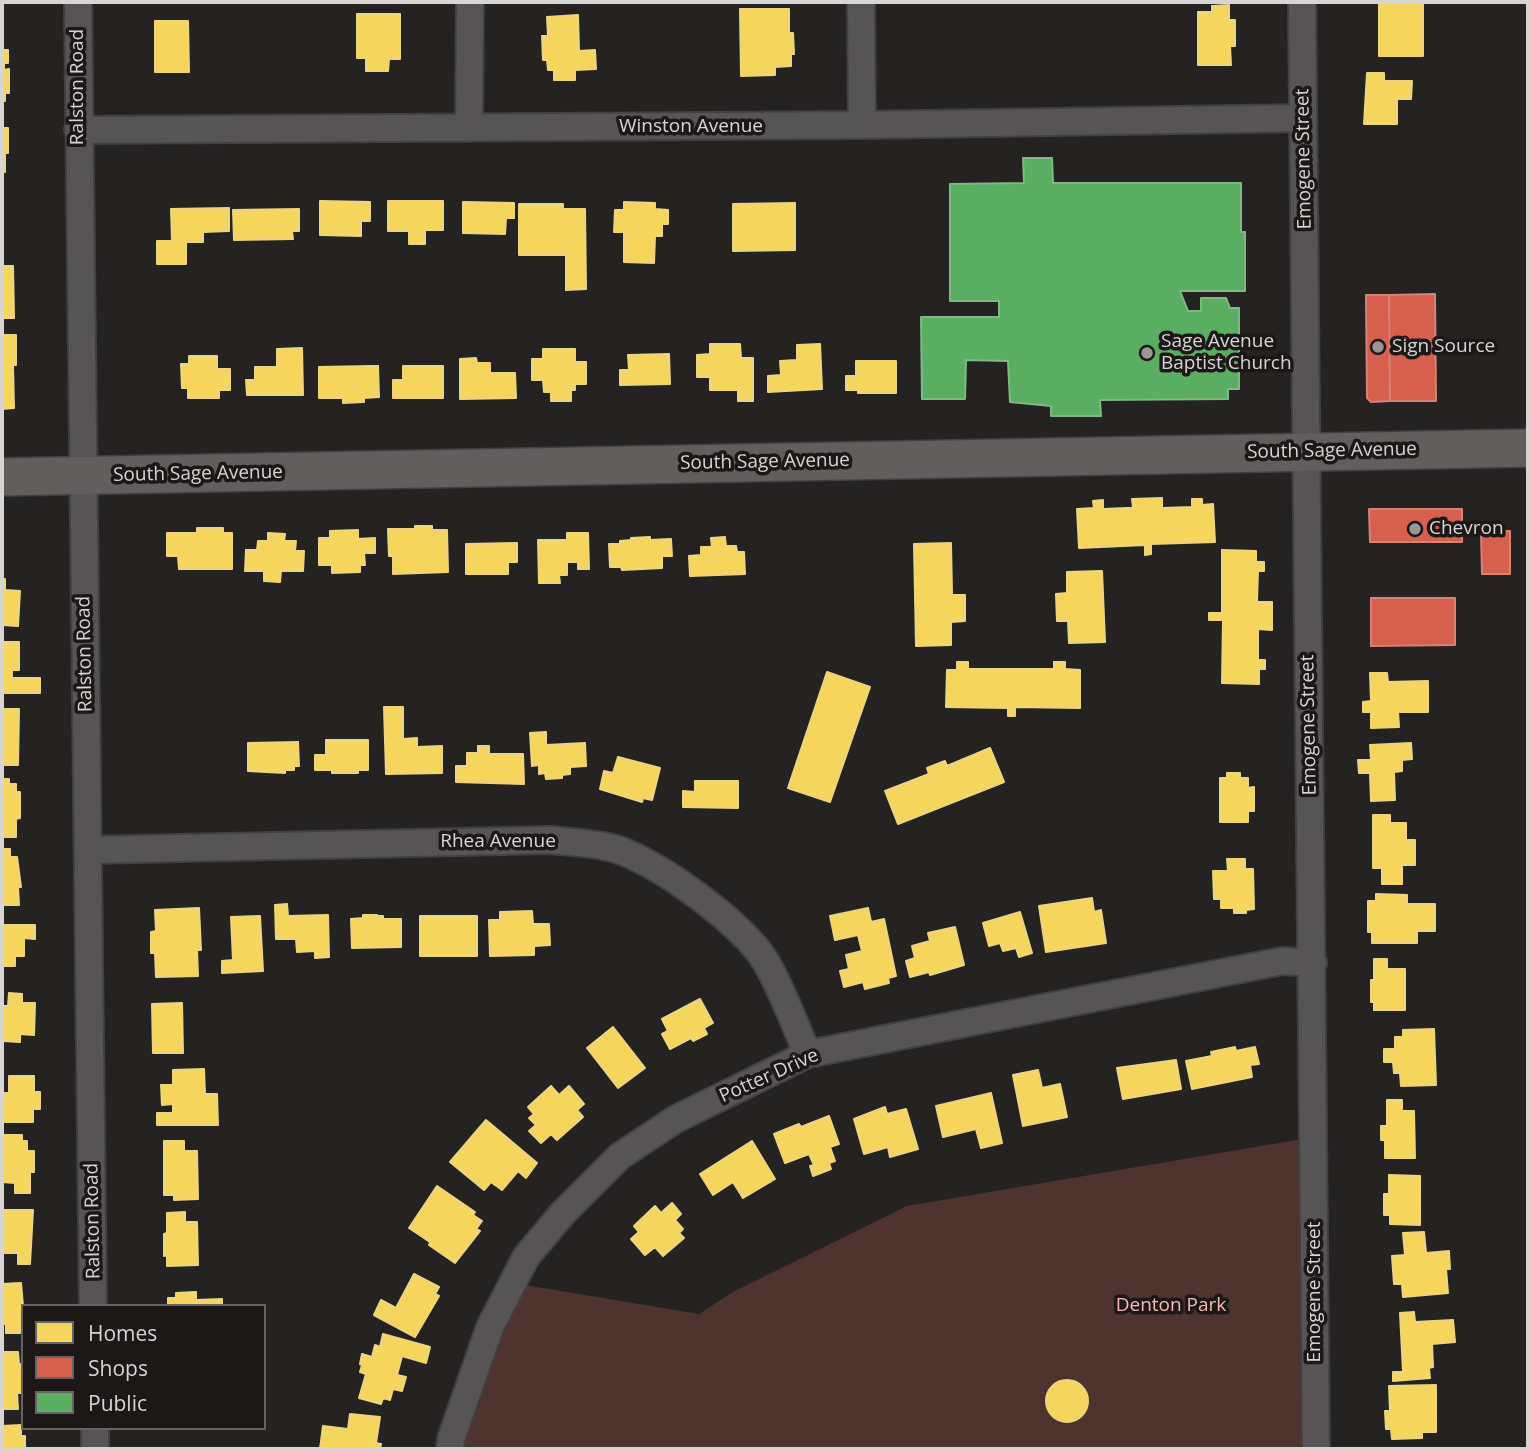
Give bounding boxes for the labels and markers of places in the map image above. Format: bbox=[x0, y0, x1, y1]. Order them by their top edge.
place label: Sage Avenue Baptist Church bbox=[1161, 331, 1292, 375]
place label: Sign Source bbox=[1392, 336, 1495, 358]
marker: Sign Source bbox=[1370, 339, 1386, 355]
marker: Sage Avenue Baptist Church bbox=[1139, 345, 1155, 361]
place label: Chevron bbox=[1429, 518, 1504, 540]
marker: Chevron bbox=[1407, 521, 1423, 537]

